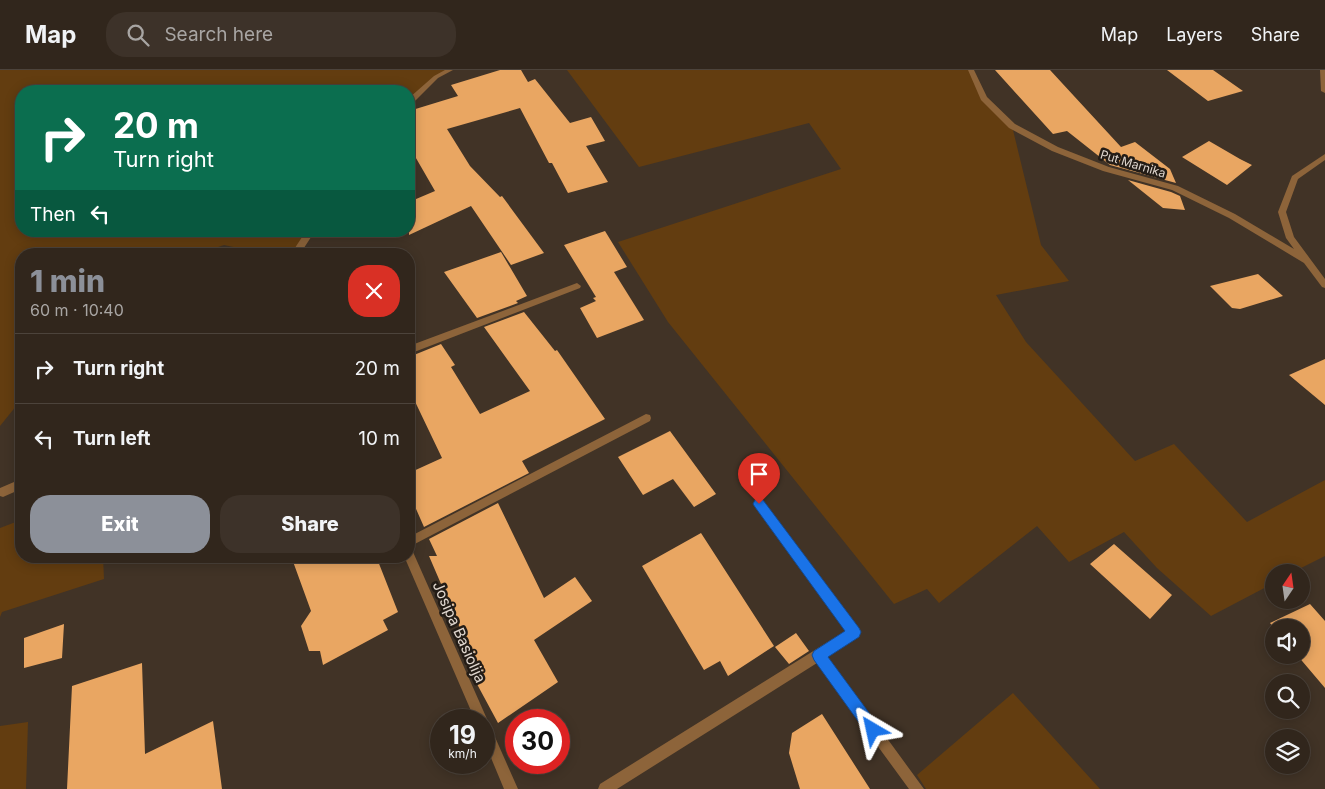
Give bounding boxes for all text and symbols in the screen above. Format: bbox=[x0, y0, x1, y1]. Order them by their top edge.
search box bbox=[106, 12, 456, 57]
text: Map bbox=[25, 20, 76, 49]
icon: search bbox=[124, 21, 152, 49]
text: Search here bbox=[164, 23, 273, 46]
text: Map bbox=[1101, 24, 1138, 45]
text: Layers bbox=[1166, 24, 1223, 45]
text: Share bbox=[1251, 24, 1300, 45]
text: 20 m bbox=[113, 104, 199, 146]
icon: right bbox=[30, 105, 95, 170]
text: Turn right bbox=[113, 146, 214, 172]
street label: Put Marnika bbox=[1099, 146, 1168, 181]
icon: left bbox=[86, 200, 114, 228]
text: Then bbox=[30, 203, 76, 226]
text: 1 min bbox=[30, 263, 105, 299]
button: close bbox=[348, 265, 400, 317]
text: 60 m · 10:40 bbox=[30, 300, 124, 320]
icon: right bbox=[30, 355, 58, 383]
text: Turn right bbox=[73, 357, 164, 380]
text: 20 m bbox=[354, 357, 400, 380]
icon: left bbox=[30, 425, 58, 453]
text: Turn left bbox=[73, 427, 151, 450]
text: 10 m bbox=[358, 427, 400, 450]
pin bbox=[738, 453, 780, 504]
icon: arrive bbox=[745, 460, 773, 488]
button: Exit bbox=[30, 495, 210, 553]
button: Share bbox=[220, 495, 400, 553]
north arrow bbox=[1265, 564, 1310, 609]
map controls bbox=[1265, 564, 1310, 774]
street label: Josipa Basiolija bbox=[429, 578, 490, 686]
button: sound bbox=[1265, 619, 1310, 664]
button: search bbox=[1265, 674, 1310, 719]
position arrow bbox=[846, 703, 898, 755]
speed limit sign: 30 bbox=[505, 709, 570, 774]
text: 19 bbox=[449, 720, 476, 750]
button: layers bbox=[1265, 729, 1310, 774]
text: km/h bbox=[448, 746, 477, 761]

